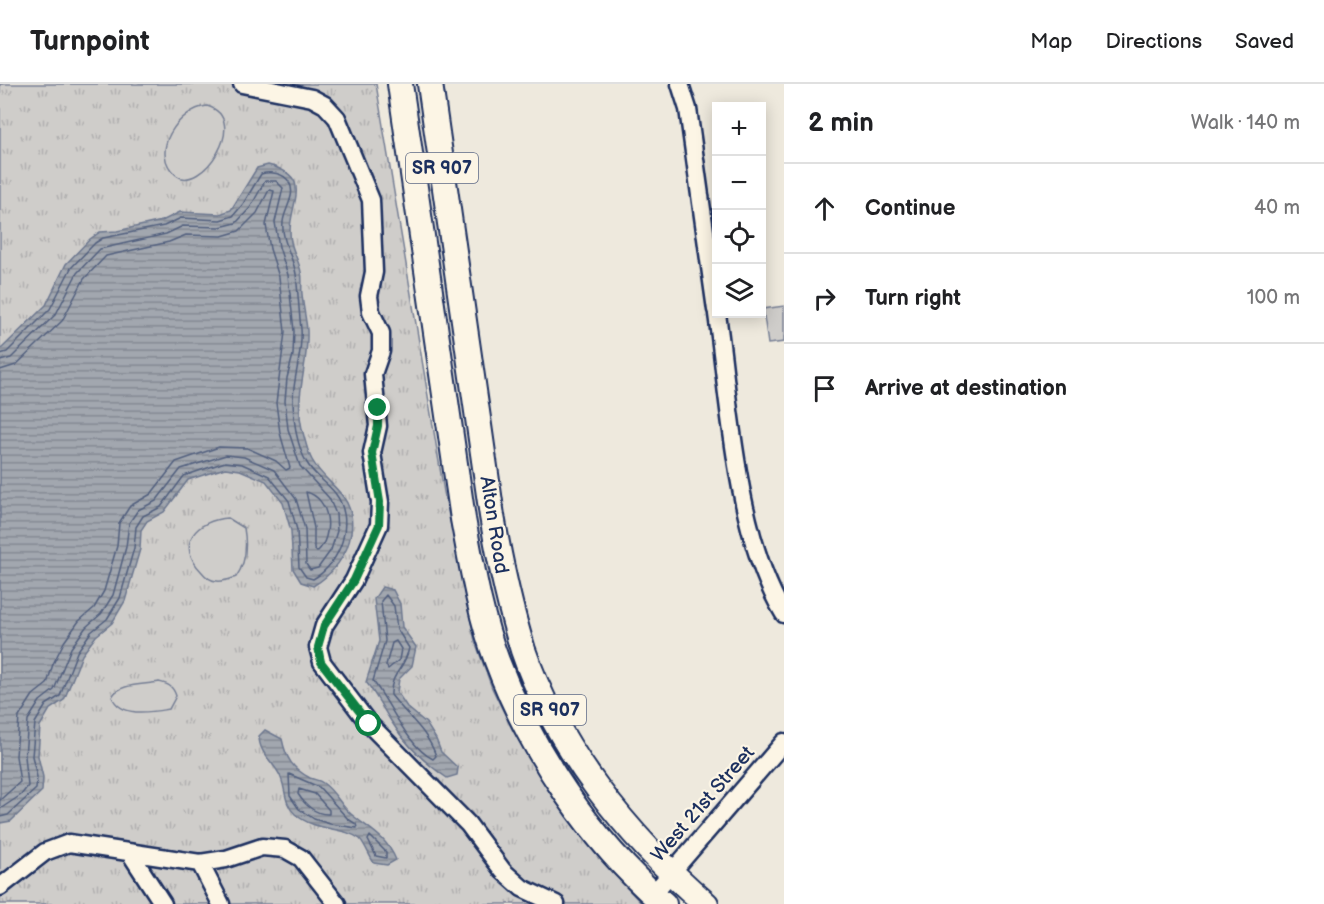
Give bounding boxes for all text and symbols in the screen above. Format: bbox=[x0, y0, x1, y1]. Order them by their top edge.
text: Turnpoint bbox=[30, 25, 150, 58]
text: Map bbox=[1030, 29, 1073, 54]
text: Directions bbox=[1106, 29, 1202, 54]
text: Saved bbox=[1235, 29, 1294, 54]
map controls bbox=[712, 102, 766, 318]
button: + bbox=[712, 102, 766, 156]
text: 2 min bbox=[808, 108, 874, 139]
text: Walk · 140 m bbox=[1191, 111, 1300, 135]
road number: SR 907 bbox=[406, 153, 478, 183]
button: − bbox=[712, 156, 766, 210]
icon: ahead bbox=[808, 192, 841, 225]
text: Continue bbox=[865, 195, 955, 222]
text: 40 m bbox=[1254, 196, 1300, 220]
button: locate bbox=[712, 210, 766, 264]
button: layers bbox=[712, 264, 766, 318]
icon: right bbox=[808, 282, 841, 315]
text: Turn right bbox=[865, 285, 961, 312]
text: 100 m bbox=[1247, 286, 1300, 310]
icon: arrive bbox=[808, 372, 841, 405]
text: Arrive at destination bbox=[865, 375, 1067, 402]
route end bbox=[364, 394, 390, 420]
street label: Alton Road bbox=[474, 474, 514, 576]
road number: SR 907 bbox=[514, 695, 586, 725]
route start bbox=[355, 710, 381, 736]
street label: West 21st Street bbox=[646, 741, 760, 867]

